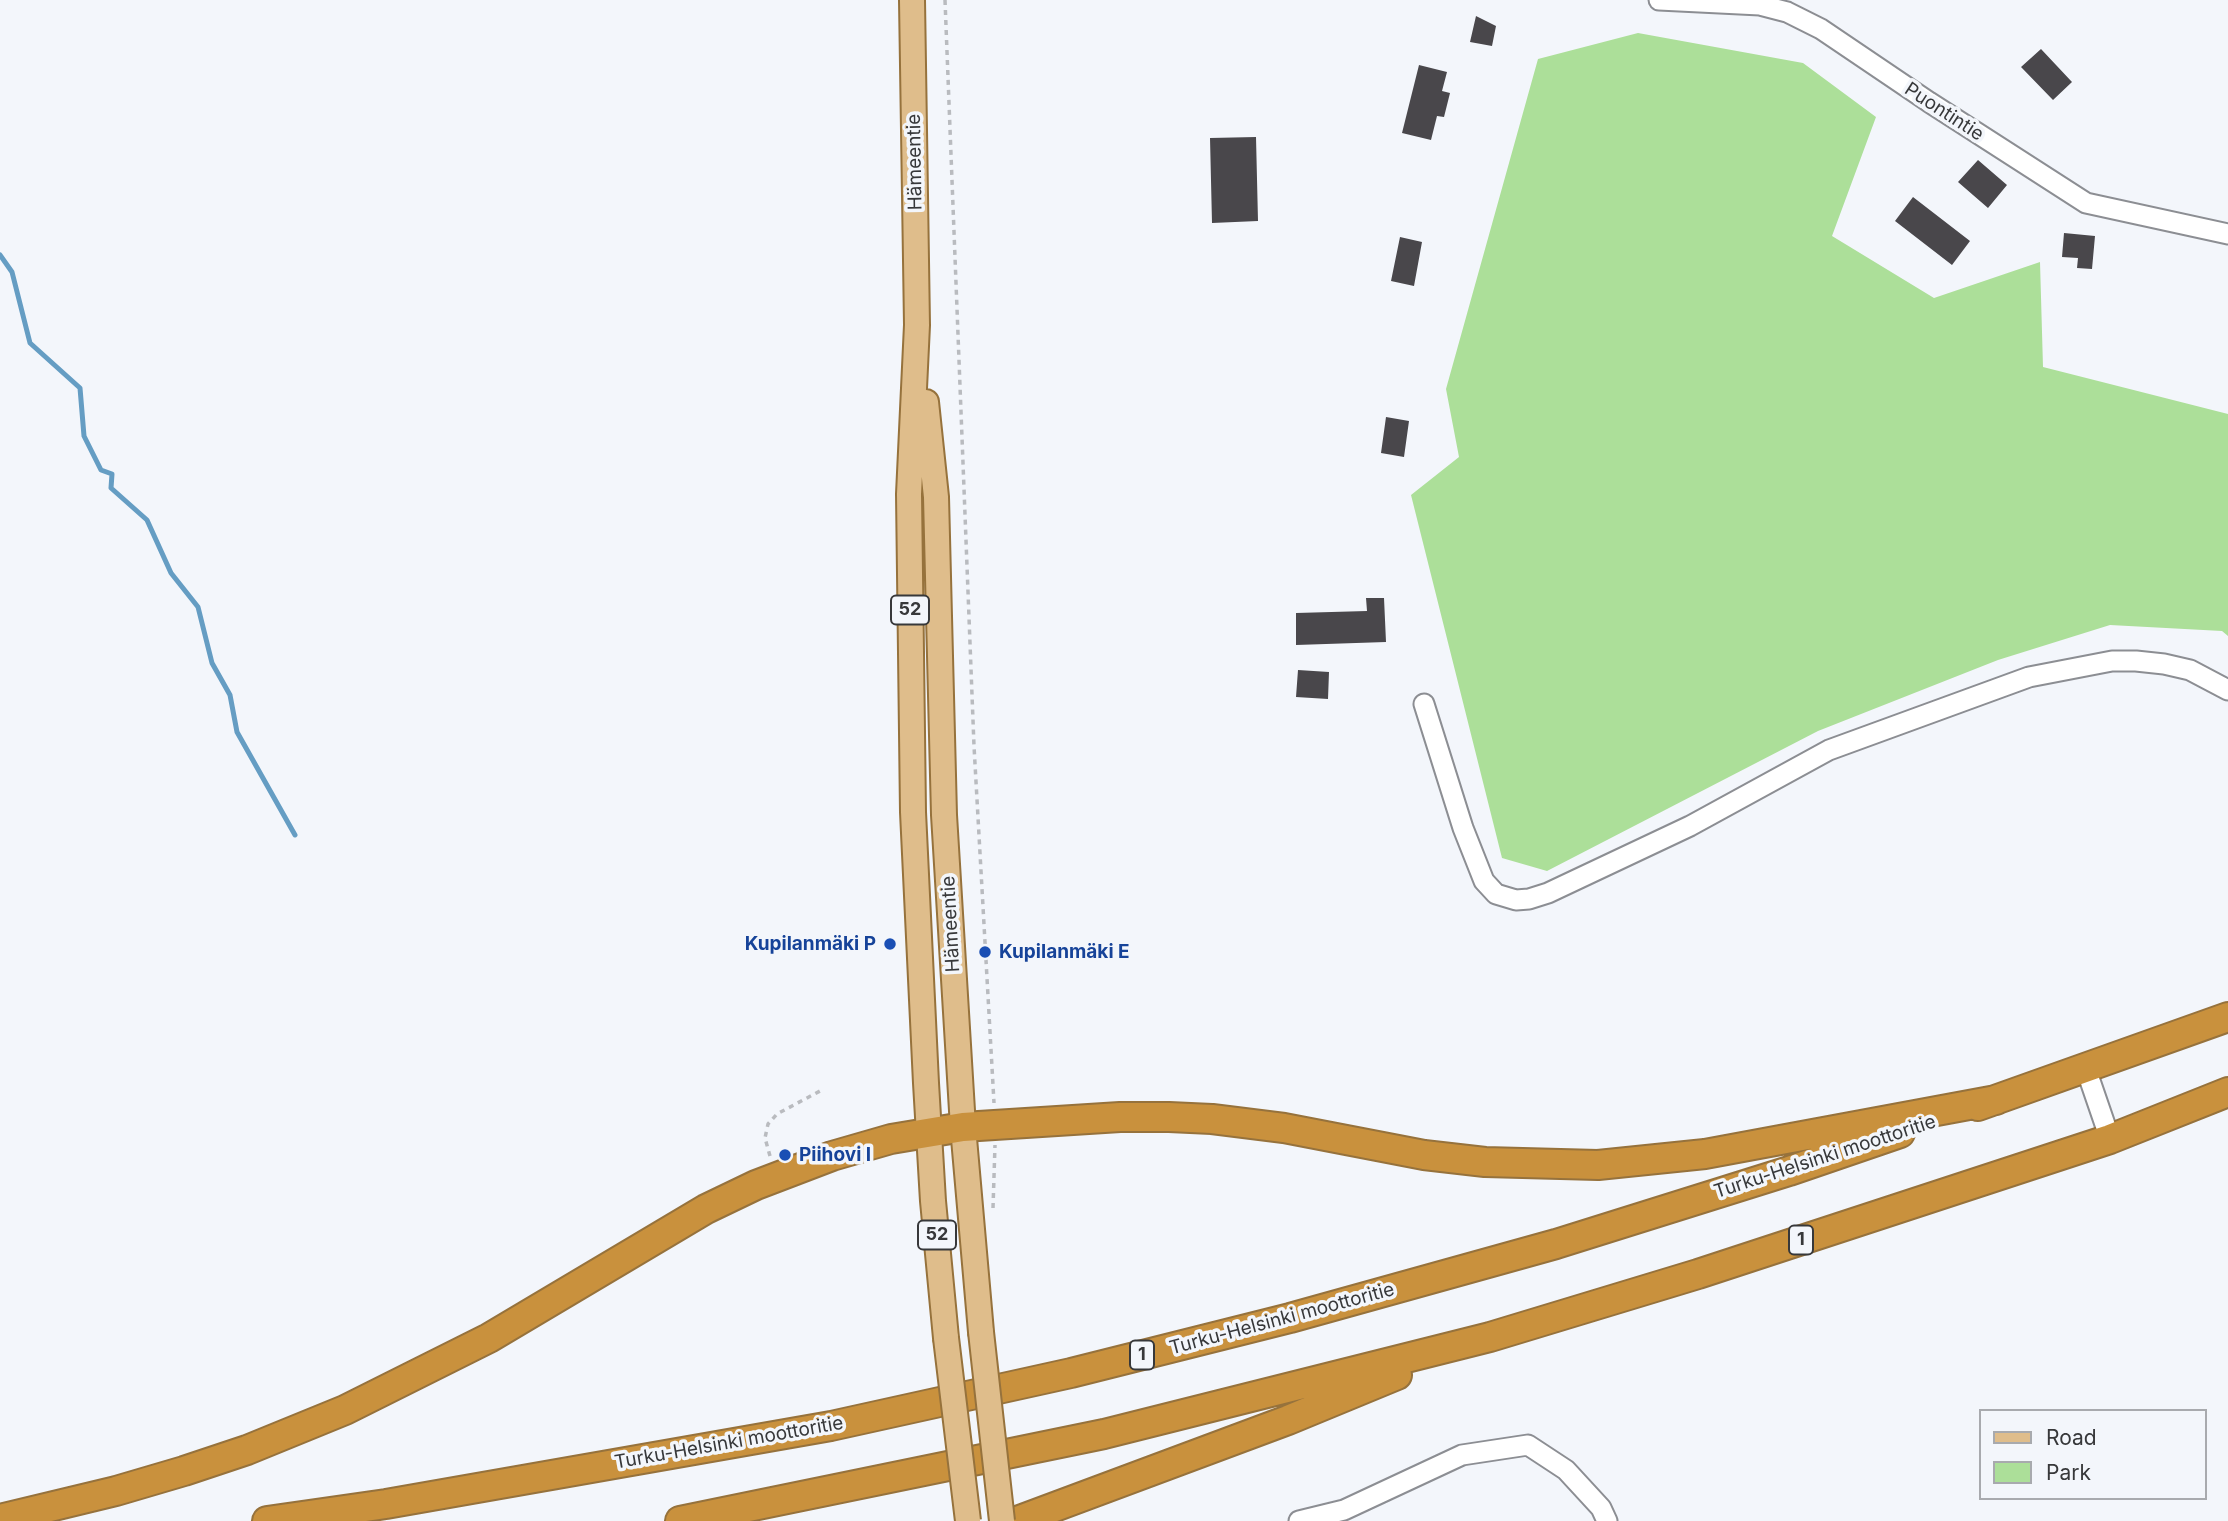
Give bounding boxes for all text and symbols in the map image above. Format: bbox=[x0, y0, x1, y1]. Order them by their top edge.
street label: Puontintie bbox=[1900, 78, 1988, 146]
street label: Hämeentie bbox=[903, 113, 927, 211]
road number: 52 bbox=[891, 596, 929, 624]
street label: Hämeentie bbox=[937, 875, 965, 973]
place label: Kupilanmäki P bbox=[745, 933, 876, 955]
marker: Kupilanmäki P bbox=[882, 936, 898, 952]
place label: Kupilanmäki E bbox=[999, 941, 1130, 963]
marker: Kupilanmäki E bbox=[977, 944, 993, 960]
street label: Turku-Helsinki moottoritie bbox=[1711, 1110, 1939, 1204]
place label: Piihovi I bbox=[799, 1144, 871, 1166]
marker: Piihovi I bbox=[777, 1147, 793, 1163]
road number: 52 bbox=[918, 1220, 956, 1250]
road number: 1 bbox=[1789, 1226, 1813, 1254]
street label: Turku-Helsinki moottoritie bbox=[1167, 1278, 1397, 1360]
road number: 1 bbox=[1130, 1340, 1154, 1370]
legend bbox=[1980, 1409, 2207, 1500]
street label: Turku-Helsinki moottoritie bbox=[613, 1412, 845, 1474]
text: Road bbox=[2046, 1425, 2097, 1450]
text: Park bbox=[2046, 1460, 2091, 1485]

